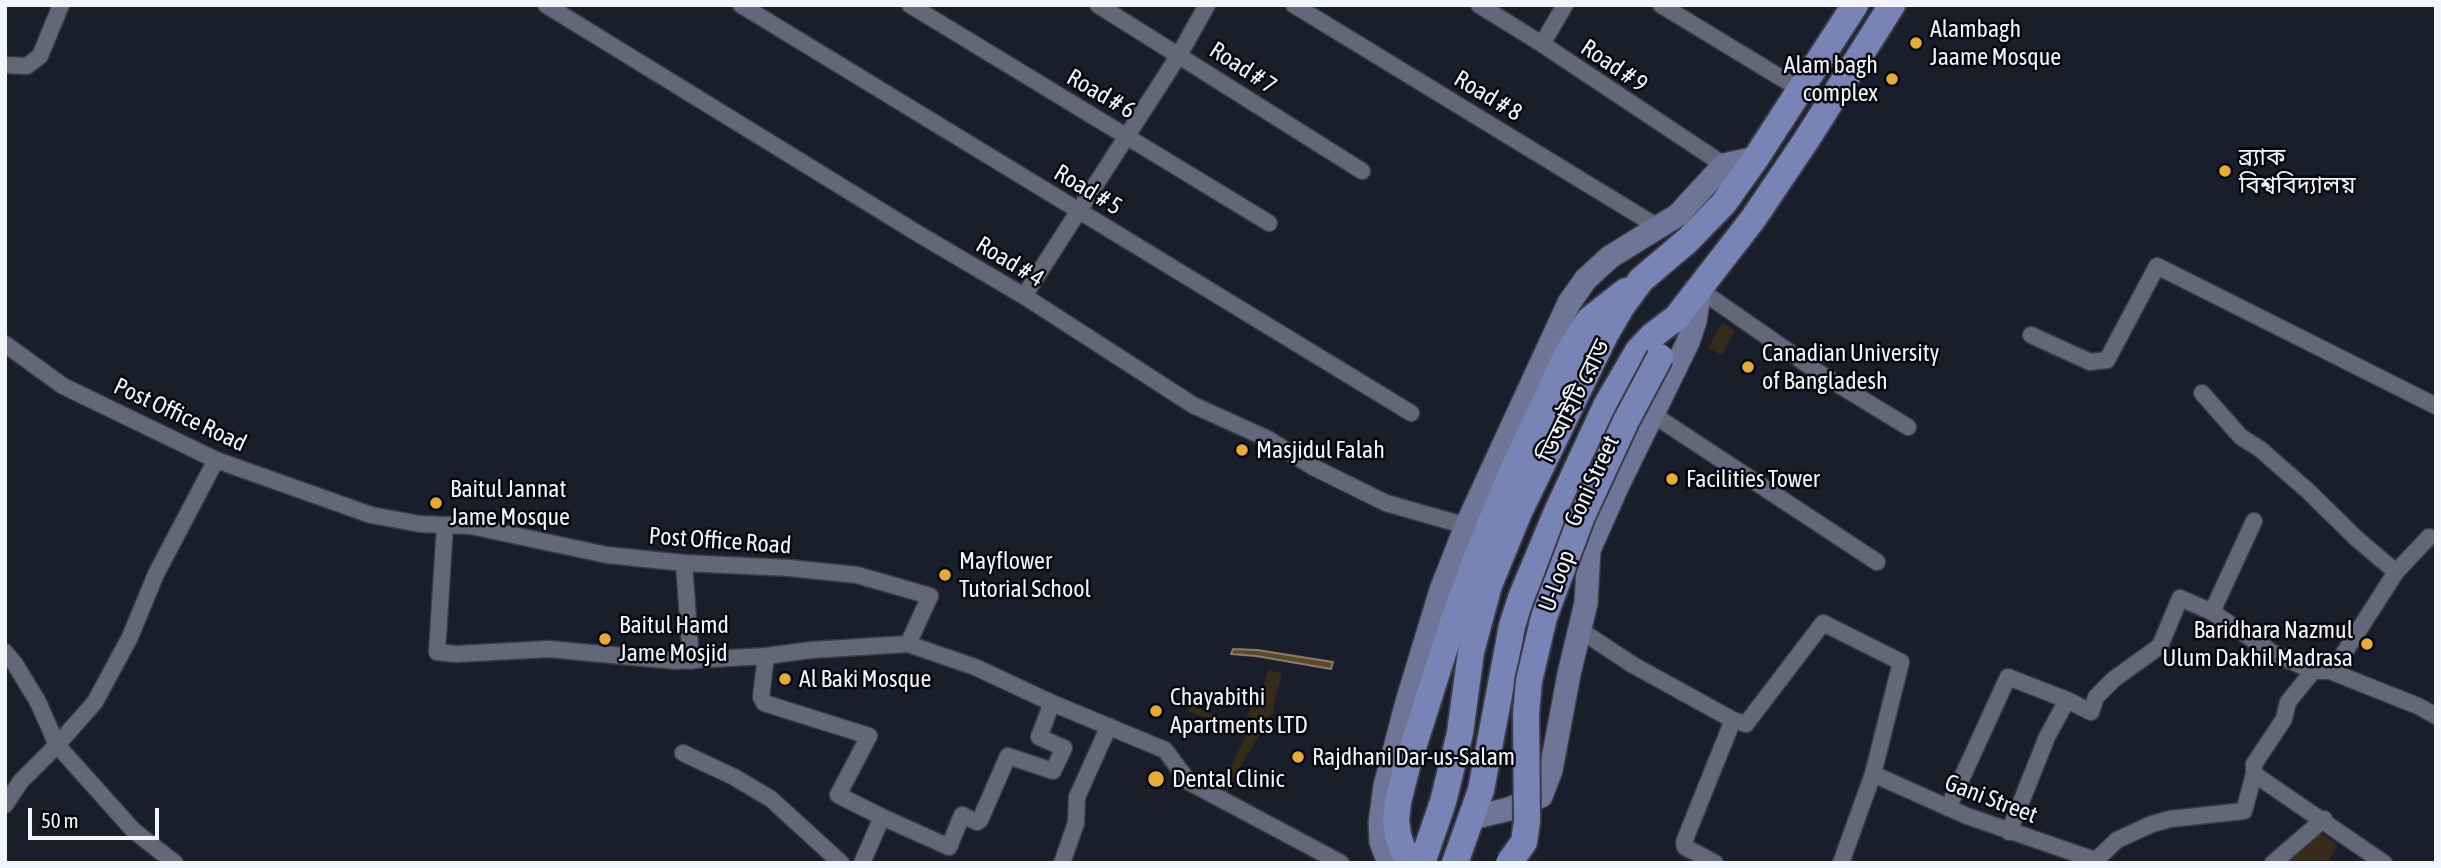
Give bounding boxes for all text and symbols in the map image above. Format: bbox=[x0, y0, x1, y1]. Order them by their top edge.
place label: Alambagh Jaame Mosque bbox=[1930, 15, 2061, 71]
street label: Road # 9 bbox=[1575, 33, 1653, 99]
marker: Alambagh Jaame Mosque bbox=[1908, 35, 1924, 51]
street label: Road # 7 bbox=[1204, 36, 1282, 100]
place label: Alam bagh complex bbox=[1784, 51, 1878, 107]
street label: Road # 6 bbox=[1062, 63, 1140, 125]
street label: Road # 8 bbox=[1449, 65, 1527, 127]
marker: Alam bagh complex bbox=[1884, 71, 1900, 87]
place label: ব্র্যাক বিশ্ববিদ্যালয় bbox=[2239, 143, 2355, 199]
street label: Road # 5 bbox=[1049, 159, 1127, 221]
marker: ব্র্যাক বিশ্ববিদ্যালয় bbox=[2217, 163, 2233, 179]
street label: Road # 4 bbox=[971, 231, 1049, 293]
street label: ডিআইটি রোড bbox=[1532, 335, 1616, 467]
place label: Canadian University of Bangladesh bbox=[1762, 339, 1939, 395]
marker: Canadian University of Bangladesh bbox=[1740, 359, 1756, 375]
street label: Post Office Road bbox=[109, 372, 251, 458]
street label: Goni Street bbox=[1558, 431, 1626, 531]
place label: Masjidul Falah bbox=[1256, 436, 1385, 464]
marker: Masjidul Falah bbox=[1234, 442, 1250, 458]
place label: Facilities Tower bbox=[1686, 465, 1820, 493]
marker: Facilities Tower bbox=[1664, 471, 1680, 487]
place label: Baitul Jannat Jame Mosque bbox=[450, 475, 570, 531]
marker: Baitul Jannat Jame Mosque bbox=[428, 495, 444, 511]
street label: Post Office Road bbox=[648, 522, 792, 560]
street label: U-Loop bbox=[1533, 546, 1581, 616]
place label: Mayflower Tutorial School bbox=[959, 547, 1091, 603]
marker: Mayflower Tutorial School bbox=[937, 567, 953, 583]
place label: Baitul Hamd Jame Mosjid bbox=[619, 611, 729, 667]
place label: Baridhara Nazmul Ulum Dakhil Madrasa bbox=[2162, 616, 2353, 672]
marker: Baitul Hamd Jame Mosjid bbox=[597, 631, 613, 647]
marker: Baridhara Nazmul Ulum Dakhil Madrasa bbox=[2359, 636, 2375, 652]
place label: Al Baki Mosque bbox=[799, 665, 931, 693]
marker: Al Baki Mosque bbox=[777, 671, 793, 687]
place label: Chayabithi Apartments LTD bbox=[1170, 683, 1308, 739]
marker: Chayabithi Apartments LTD bbox=[1148, 703, 1164, 719]
place label: Rajdhani Dar-us-Salam bbox=[1312, 743, 1515, 771]
marker: Rajdhani Dar-us-Salam bbox=[1290, 749, 1306, 765]
place label: Dental Clinic bbox=[1172, 765, 1284, 793]
street label: Gani Street bbox=[1941, 768, 2041, 830]
marker: Dental Clinic bbox=[1146, 769, 1166, 789]
scale bar bbox=[32, 794, 163, 838]
text: 50 m bbox=[41, 808, 79, 832]

